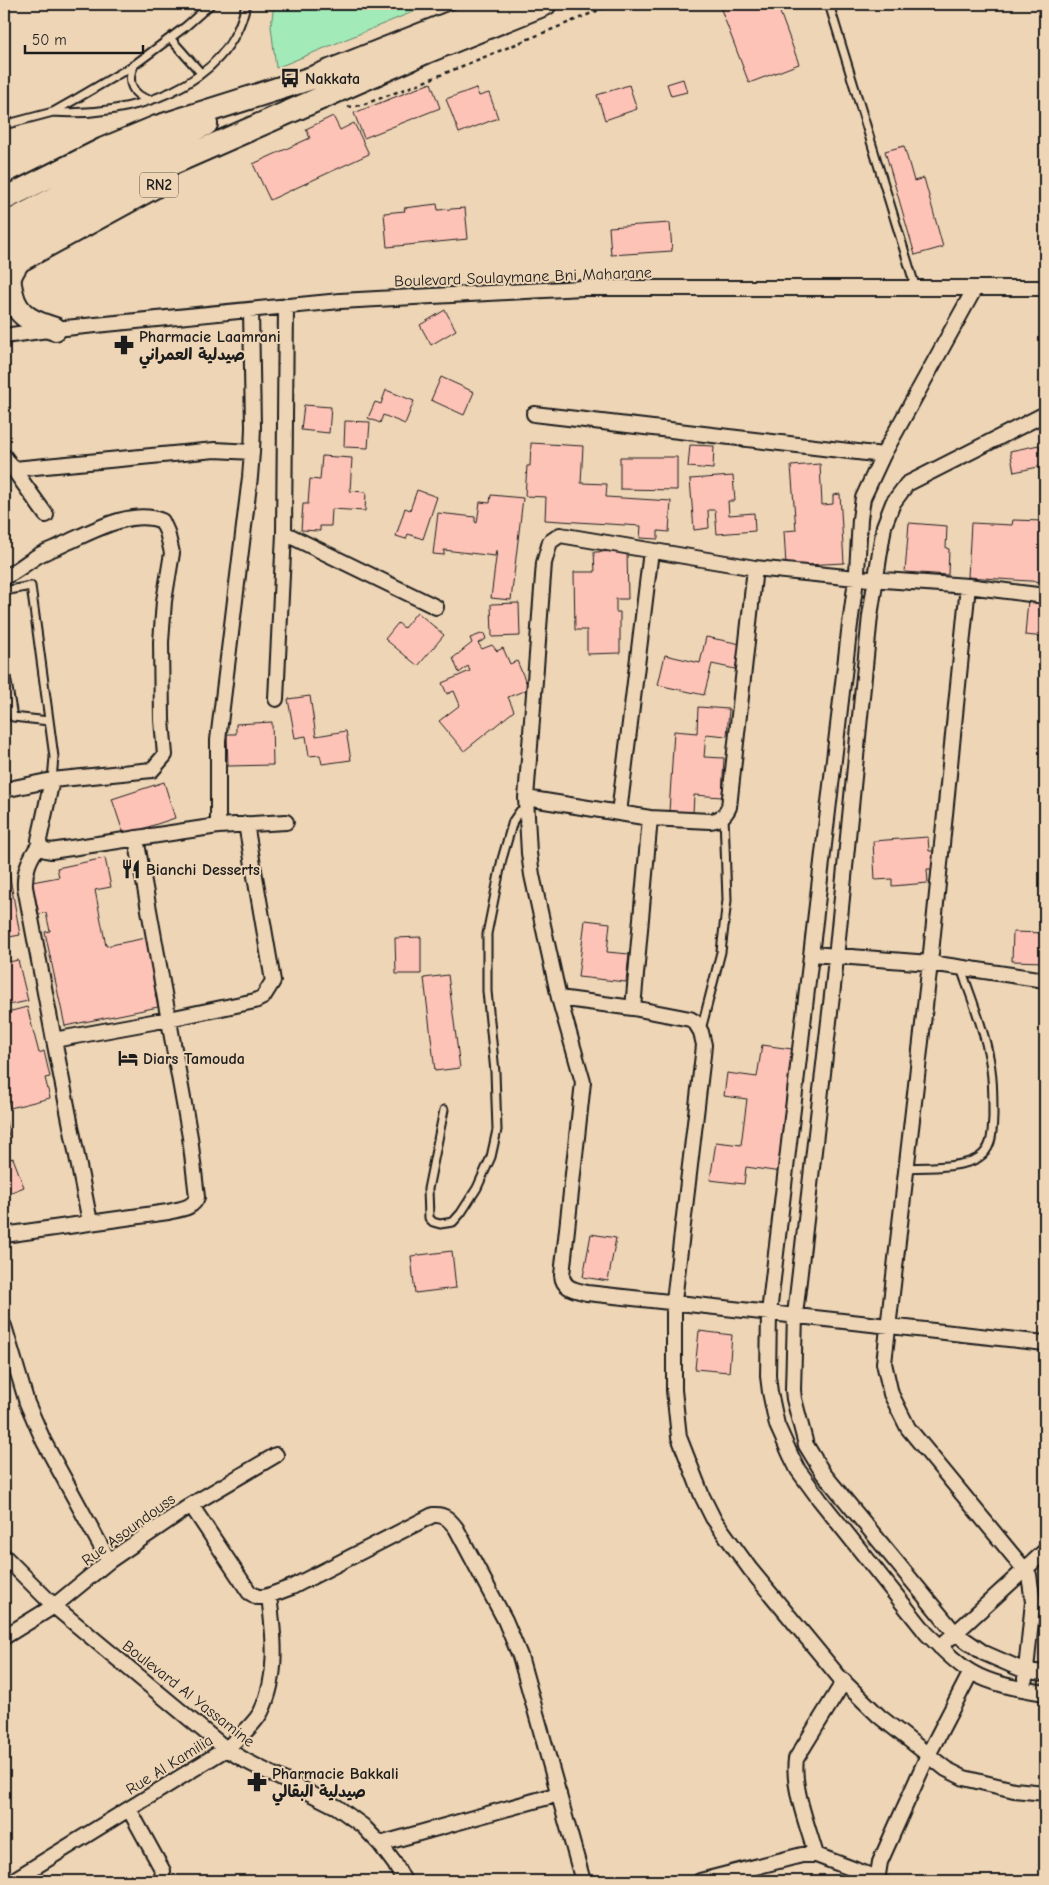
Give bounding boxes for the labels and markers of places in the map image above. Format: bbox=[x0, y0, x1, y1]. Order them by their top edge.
bus stop icon: Nakkata bbox=[279, 67, 301, 89]
place label: Nakkata bbox=[305, 70, 360, 88]
place label: Pharmacie Laamrani صيدلية العمراني bbox=[139, 328, 281, 369]
pharmacy icon: Pharmacie Laamrani صيدلية العمراني bbox=[113, 334, 135, 356]
restaurant icon: Bianchi Desserts bbox=[120, 858, 142, 880]
place label: Bianchi Desserts bbox=[146, 861, 260, 879]
hotel icon: Diars Tamouda bbox=[117, 1047, 139, 1069]
place label: Diars Tamouda bbox=[143, 1050, 245, 1068]
place label: Pharmacie Bakkali صيدلية البقالي bbox=[272, 1765, 399, 1806]
pharmacy icon: Pharmacie Bakkali صيدلية البقالي bbox=[246, 1771, 268, 1793]

